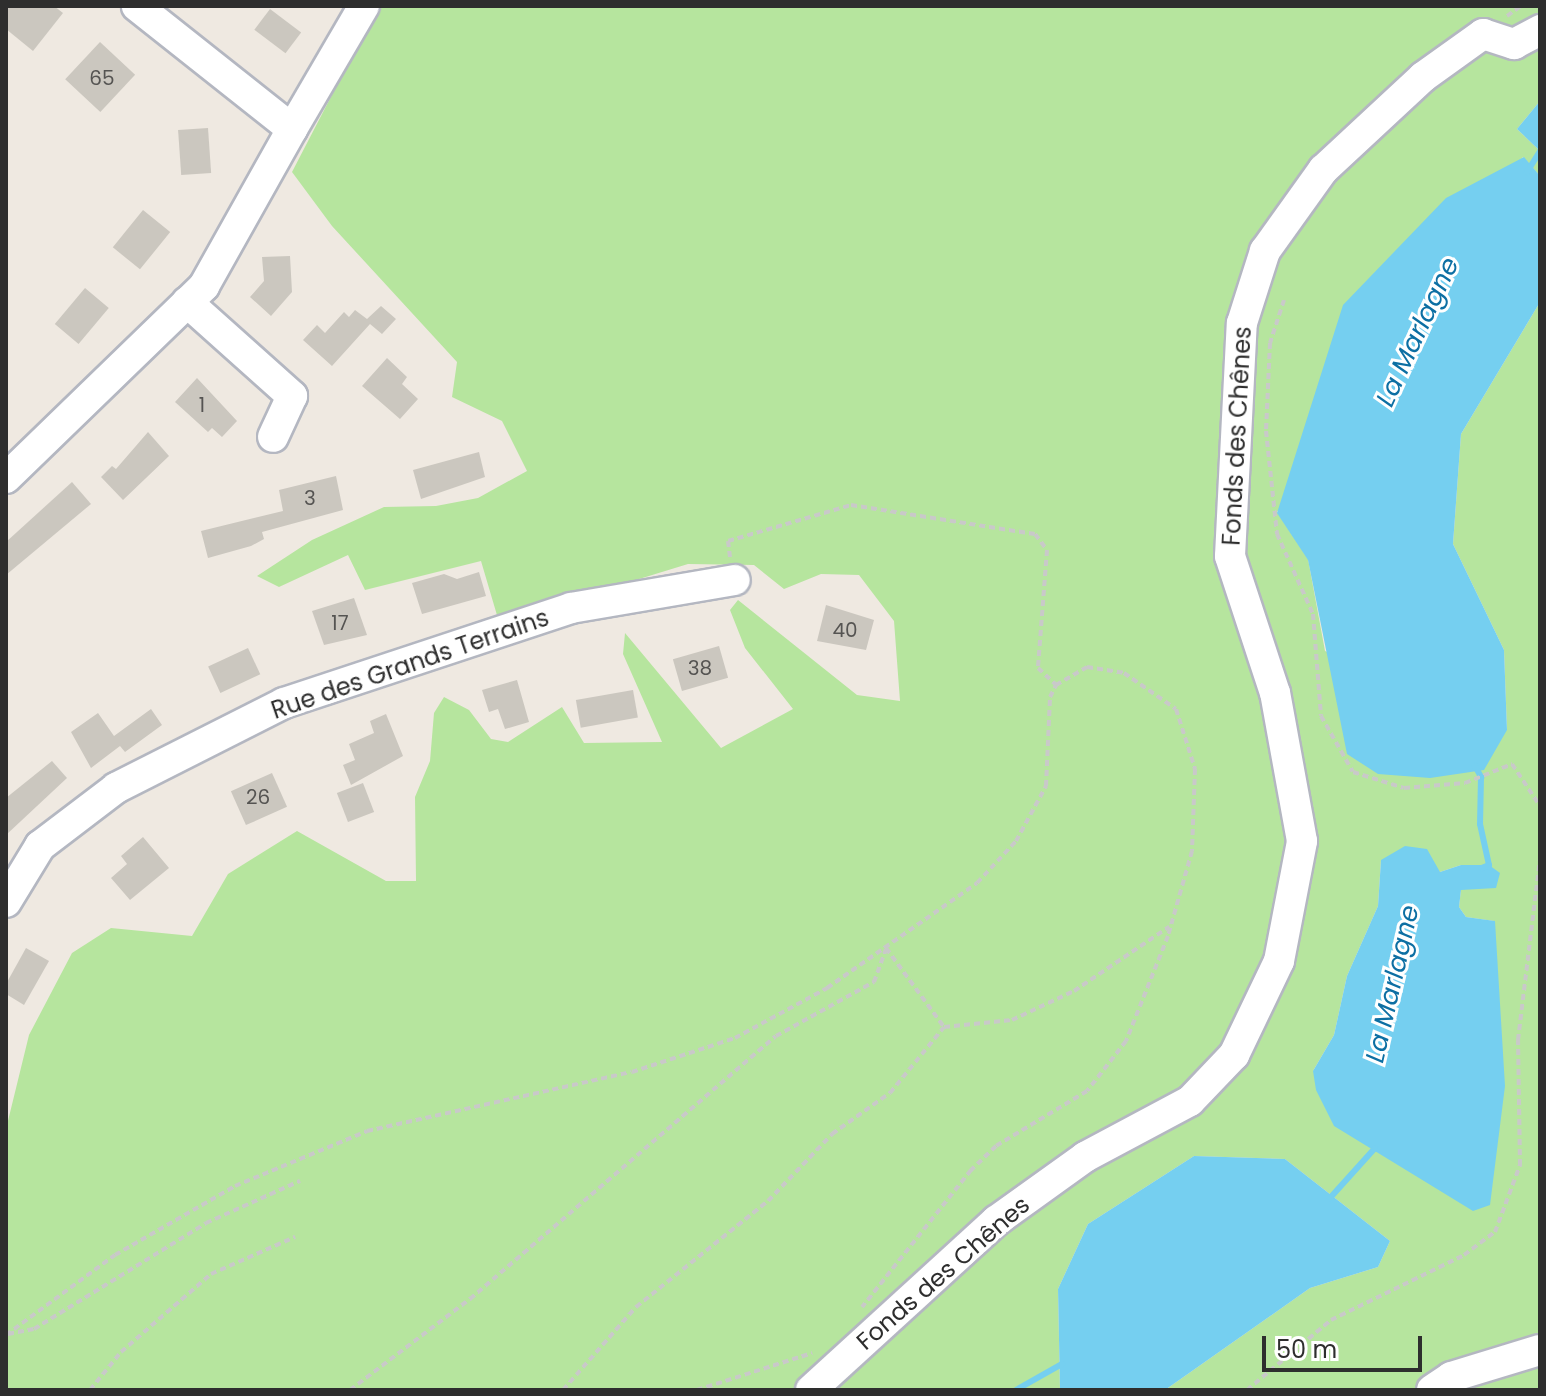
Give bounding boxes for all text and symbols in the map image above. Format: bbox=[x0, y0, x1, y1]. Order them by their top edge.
house number: 65 bbox=[89, 66, 115, 90]
water label: La Marlagne bbox=[1370, 253, 1466, 411]
street label: Fonds des Chênes bbox=[1217, 326, 1257, 546]
house number: 1 bbox=[199, 393, 205, 417]
house number: 3 bbox=[304, 486, 316, 510]
street label: Rue des Grands Terrains bbox=[268, 603, 552, 725]
house number: 17 bbox=[331, 611, 349, 635]
house number: 40 bbox=[832, 618, 858, 642]
house number: 38 bbox=[688, 656, 712, 680]
house number: 26 bbox=[246, 785, 270, 809]
water label: La Marlagne bbox=[1360, 902, 1426, 1066]
street label: Fonds des Chênes bbox=[851, 1190, 1035, 1356]
scale bar bbox=[1266, 1320, 1426, 1370]
text: 50 m bbox=[1276, 1333, 1337, 1366]

